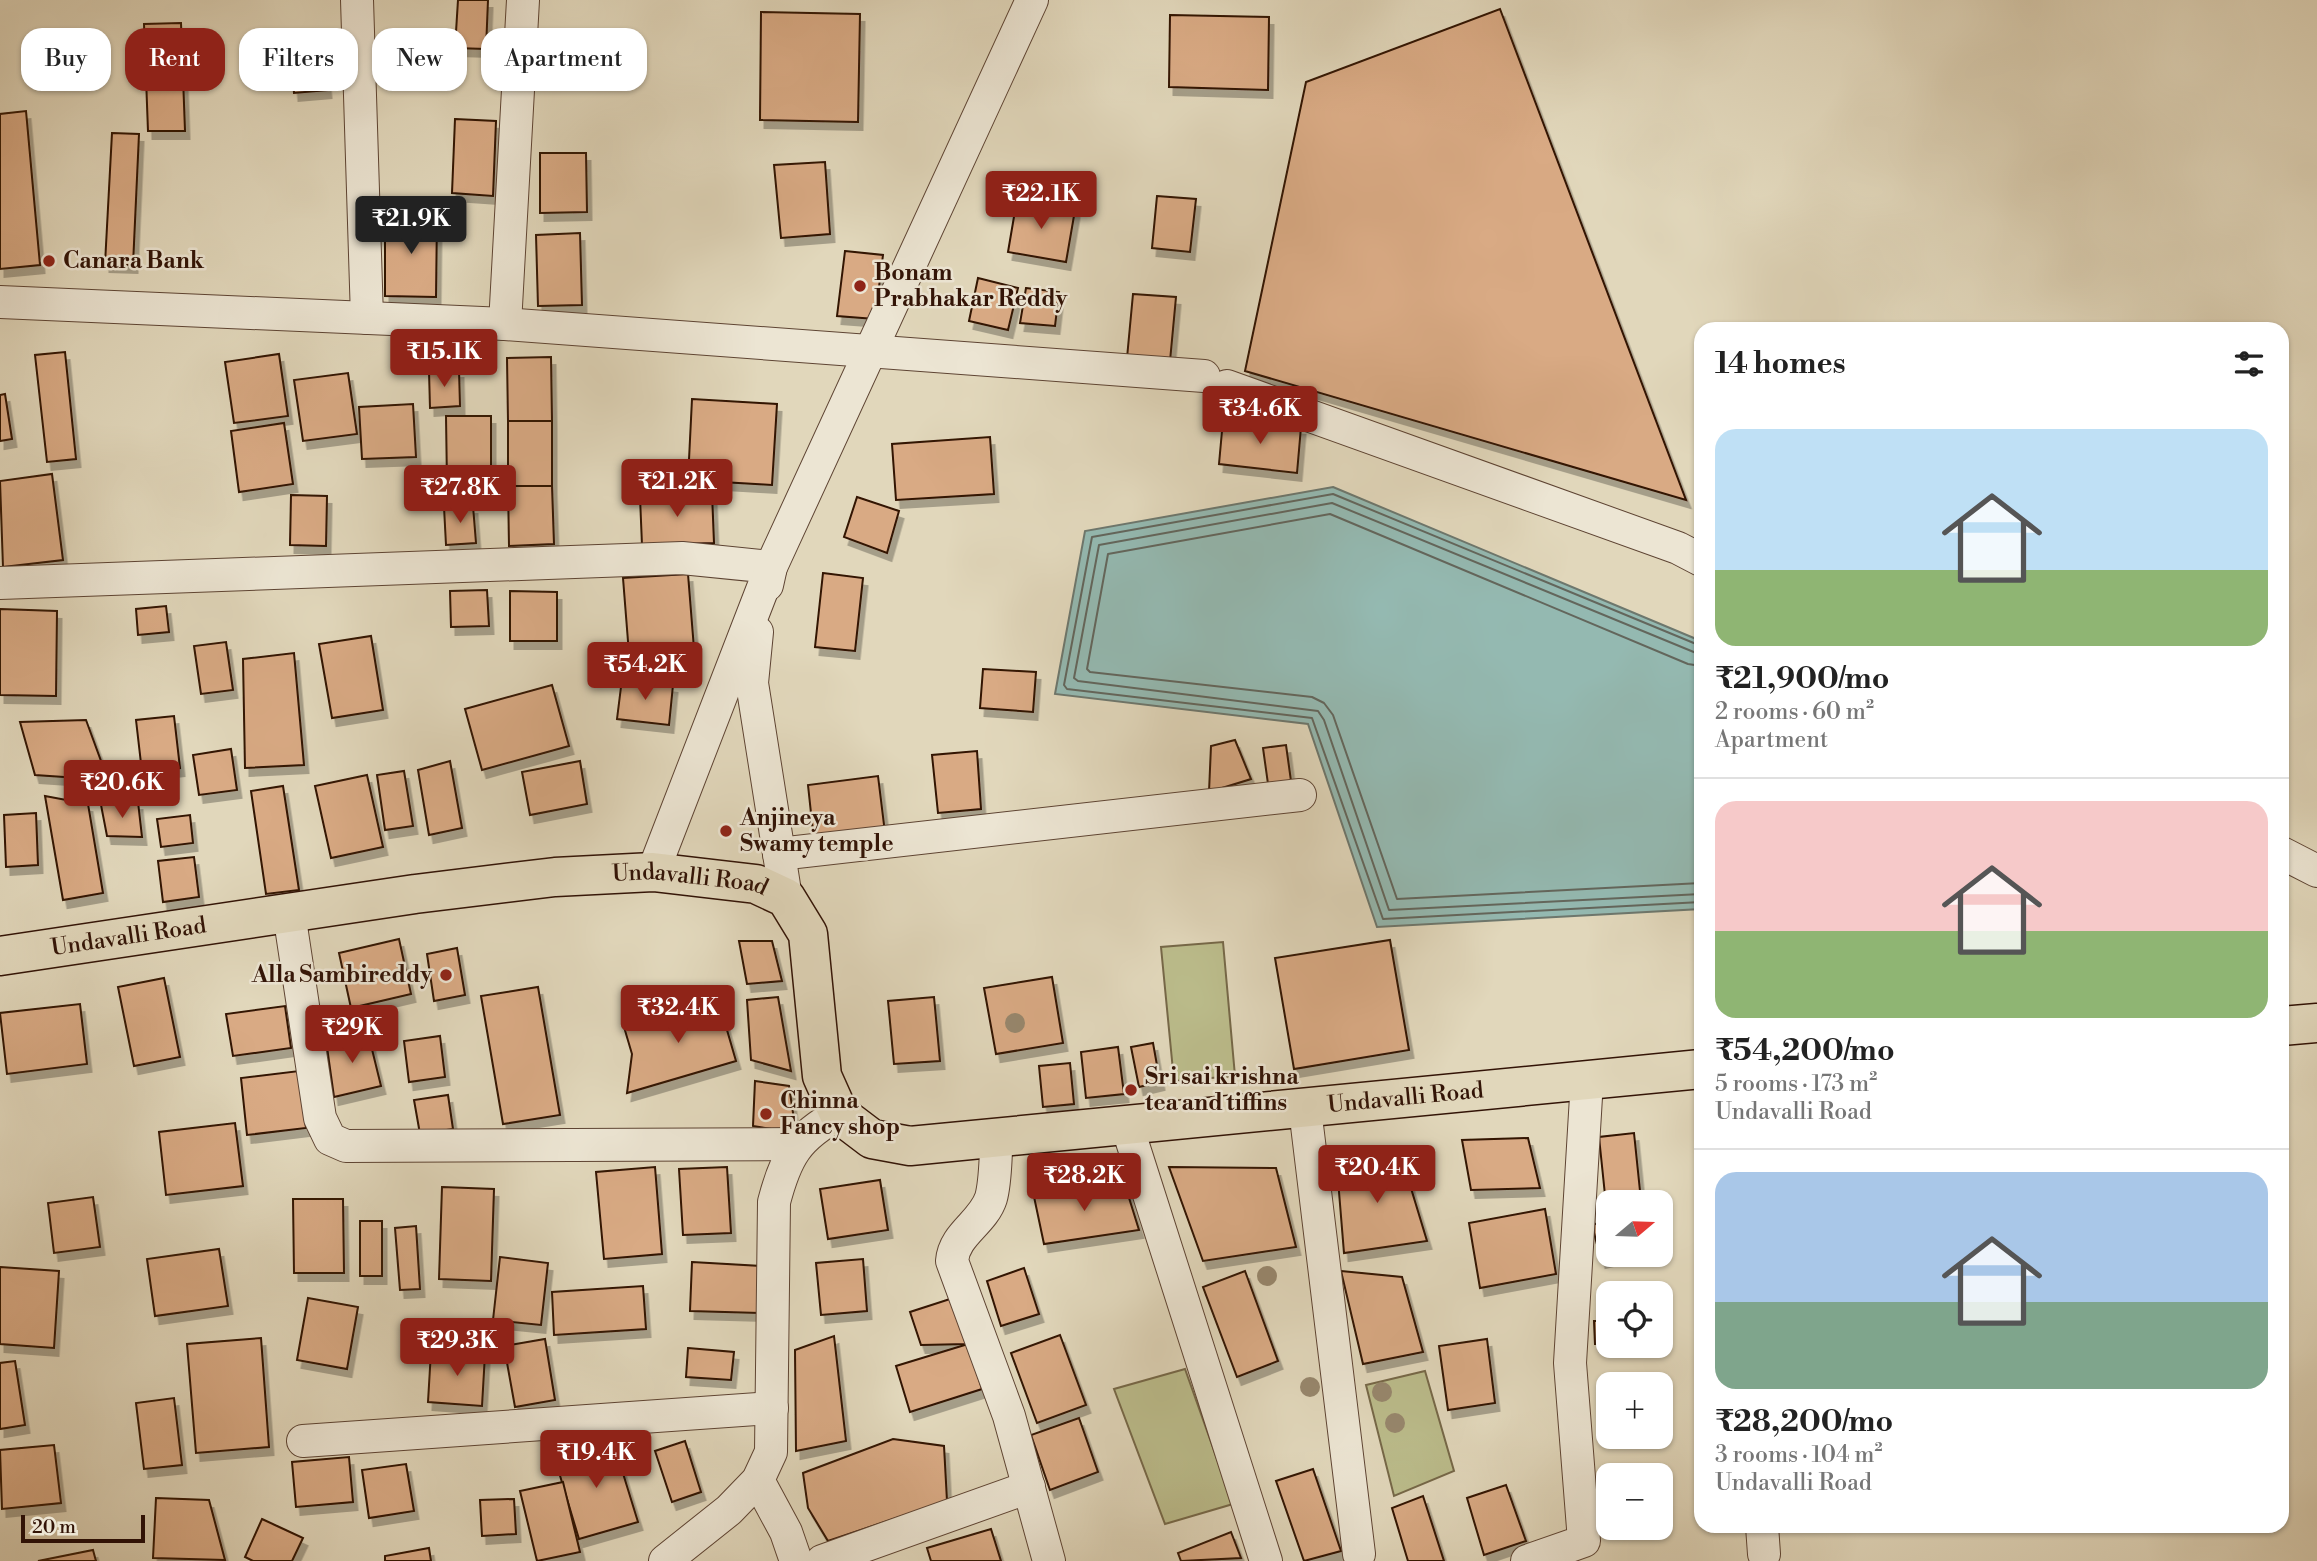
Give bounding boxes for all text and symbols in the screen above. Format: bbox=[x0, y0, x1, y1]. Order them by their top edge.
chip: Buy bbox=[21, 28, 111, 91]
chip: Rent bbox=[125, 28, 225, 91]
chip: Filters bbox=[239, 28, 358, 91]
chip: New bbox=[372, 28, 467, 91]
chip: Apartment bbox=[481, 28, 647, 91]
pin: ₹22.1K bbox=[984, 172, 1098, 231]
text: ₹22.1K bbox=[1002, 180, 1080, 208]
pin: ₹21.9K bbox=[354, 196, 468, 256]
text: ₹21.9K bbox=[371, 205, 451, 233]
place label: Canara Bank bbox=[63, 247, 205, 275]
marker: Canara Bank bbox=[41, 253, 57, 269]
place label: Bonam Prabhakar Reddy bbox=[874, 259, 1068, 313]
marker: Bonam Prabhakar Reddy bbox=[852, 278, 868, 294]
pin: ₹15.1K bbox=[387, 330, 501, 389]
text: ₹15.1K bbox=[406, 338, 482, 366]
text: 14 homes bbox=[1715, 345, 1846, 383]
icon: filters bbox=[2230, 345, 2268, 383]
pin: ₹34.6K bbox=[1203, 386, 1317, 446]
text: ₹34.6K bbox=[1219, 395, 1301, 423]
pin: ₹21.2K bbox=[620, 460, 734, 519]
pin: ₹27.8K bbox=[403, 466, 517, 525]
text: ₹21.2K bbox=[637, 468, 717, 496]
text: ₹27.8K bbox=[420, 474, 500, 502]
icon: home bbox=[1929, 475, 2055, 601]
pin: ₹54.2K bbox=[588, 642, 702, 702]
text: ₹54.2K bbox=[603, 651, 687, 679]
text: ₹21,900/mo bbox=[1715, 660, 1889, 698]
text: 2 rooms · 60 m² bbox=[1715, 698, 1874, 726]
text: Apartment bbox=[1715, 726, 1828, 754]
pin: ₹20.6K bbox=[65, 760, 179, 820]
text: ₹20.6K bbox=[80, 769, 164, 797]
place label: Anjineya Swamy temple bbox=[739, 804, 893, 858]
marker: Anjineya Swamy temple bbox=[718, 823, 734, 839]
icon: home bbox=[1929, 847, 2055, 973]
street label: Undavalli Road bbox=[611, 858, 773, 902]
street label: Undavalli Road bbox=[49, 911, 208, 962]
place label: Alla Sambireddy bbox=[251, 961, 432, 989]
marker: Alla Sambireddy bbox=[438, 967, 454, 983]
pin: ₹32.4K bbox=[621, 986, 735, 1045]
text: ₹32.4K bbox=[637, 994, 719, 1022]
pin: ₹29K bbox=[311, 1006, 393, 1065]
text: ₹29K bbox=[321, 1014, 383, 1042]
text: ₹54,200/mo bbox=[1715, 1032, 1895, 1070]
place label: Sri sai krishna tea and tiffins bbox=[1145, 1063, 1299, 1117]
text: 5 rooms · 173 m² bbox=[1715, 1070, 1877, 1098]
street label: Undavalli Road bbox=[1326, 1076, 1485, 1119]
marker: Sri sai krishna tea and tiffins bbox=[1123, 1082, 1139, 1098]
place label: Chinna Fancy shop bbox=[780, 1087, 900, 1141]
text: Undavalli Road bbox=[1715, 1098, 1872, 1126]
marker: Chinna Fancy shop bbox=[758, 1106, 774, 1122]
pin: ₹20.4K bbox=[1320, 1146, 1434, 1205]
pin: ₹28.2K bbox=[1027, 1154, 1141, 1213]
text: ₹20.4K bbox=[1334, 1154, 1420, 1182]
text: ₹28.2K bbox=[1043, 1162, 1125, 1190]
north arrow bbox=[1596, 1190, 1673, 1267]
map controls bbox=[1596, 1190, 1673, 1540]
icon: home bbox=[1929, 1218, 2055, 1344]
button: locate bbox=[1596, 1281, 1673, 1358]
pin: ₹29.3K bbox=[400, 1318, 514, 1378]
text: ₹29.3K bbox=[416, 1327, 498, 1355]
button: + bbox=[1596, 1372, 1673, 1449]
text: ₹28,200/mo bbox=[1715, 1403, 1893, 1441]
pin: ₹19.4K bbox=[539, 1430, 653, 1490]
text: ₹19.4K bbox=[556, 1439, 636, 1467]
text: 3 rooms · 104 m² bbox=[1715, 1441, 1883, 1469]
button: − bbox=[1596, 1463, 1673, 1540]
text: Undavalli Road bbox=[1715, 1469, 1872, 1497]
scale bar bbox=[21, 1512, 145, 1544]
text: 20 m bbox=[32, 1515, 76, 1539]

